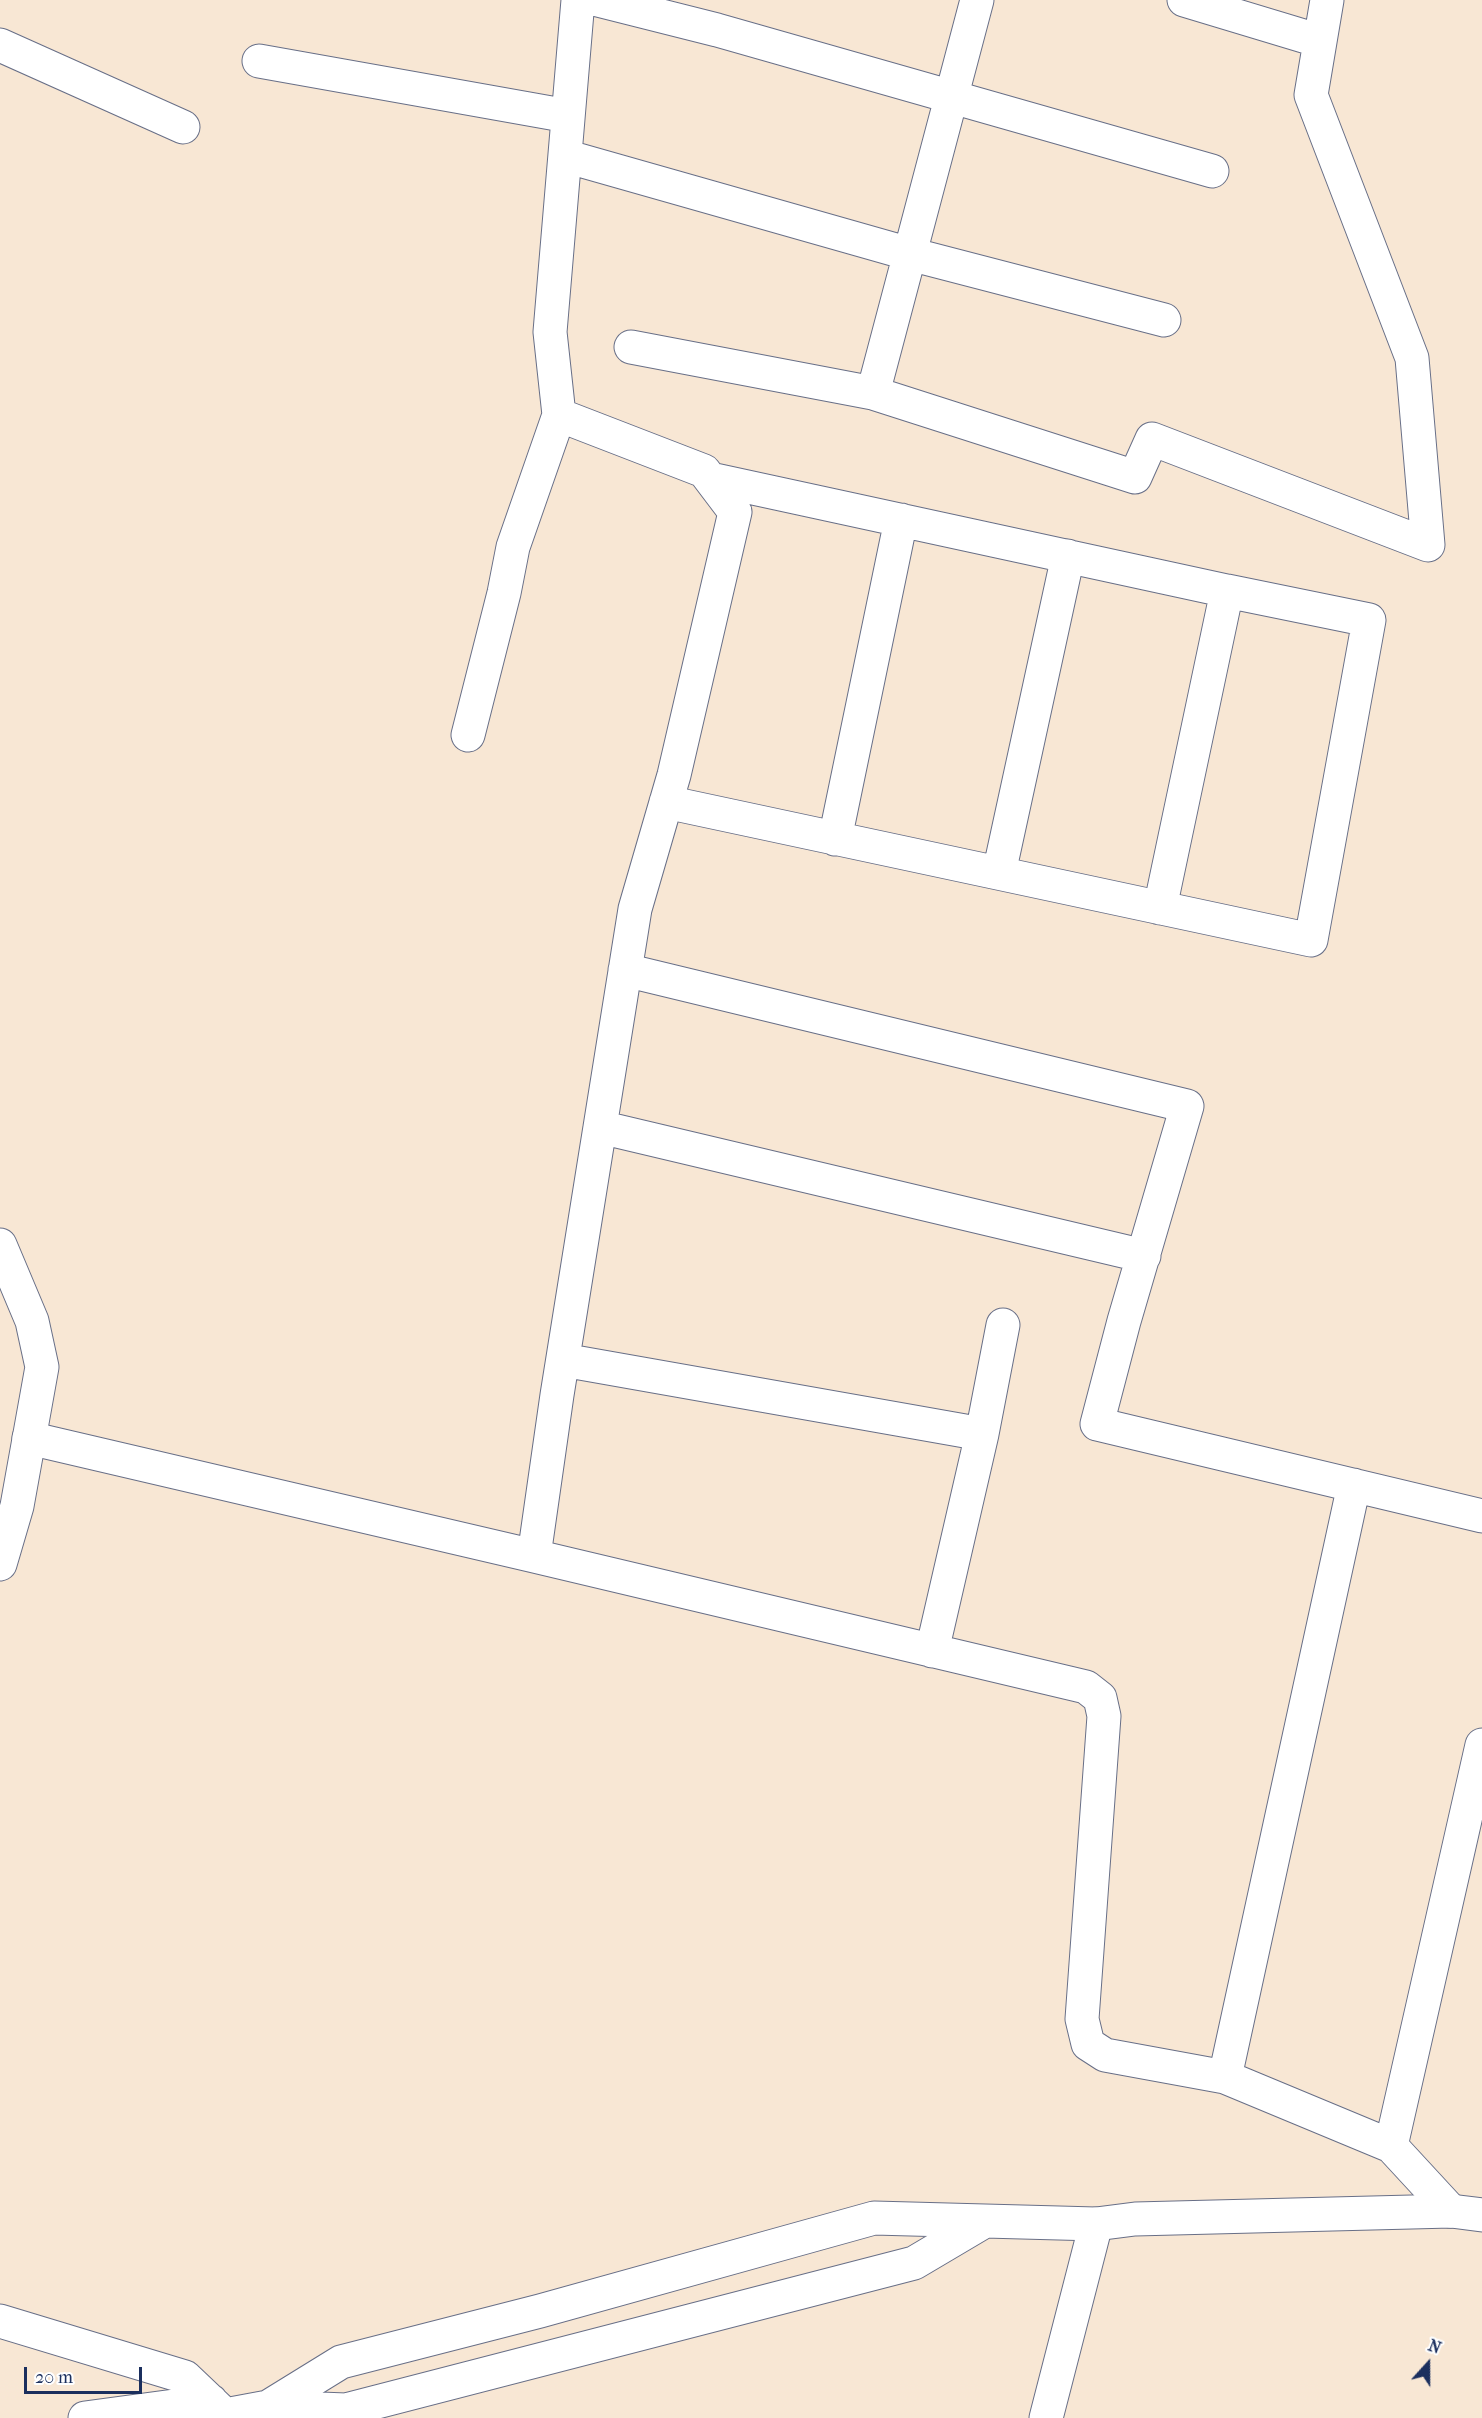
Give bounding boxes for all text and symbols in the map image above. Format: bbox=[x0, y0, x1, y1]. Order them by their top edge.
north arrow bbox=[1398, 2334, 1458, 2394]
text: N bbox=[1426, 2336, 1444, 2358]
scale bar bbox=[27, 2355, 146, 2393]
text: 20 m bbox=[35, 2367, 73, 2388]

